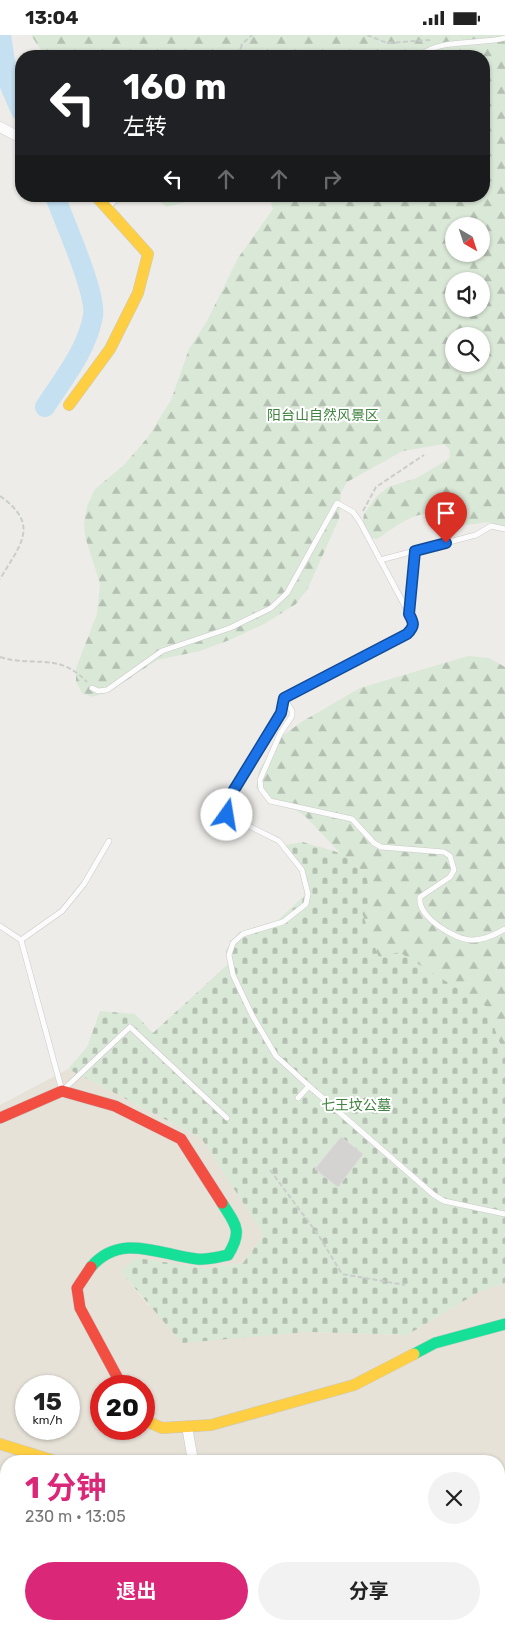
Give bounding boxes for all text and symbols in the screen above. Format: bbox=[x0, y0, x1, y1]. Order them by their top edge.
text: 13:04 bbox=[25, 6, 78, 29]
text: 160 m bbox=[123, 66, 227, 108]
icon: left bbox=[40, 70, 105, 135]
text: 左转 bbox=[123, 113, 167, 140]
icon: left bbox=[159, 165, 187, 193]
icon: ahead bbox=[212, 165, 240, 193]
icon: ahead bbox=[265, 165, 293, 193]
icon: right bbox=[318, 165, 346, 193]
north arrow bbox=[445, 217, 490, 263]
map controls bbox=[445, 217, 490, 372]
button: sound bbox=[445, 272, 490, 317]
button: search bbox=[445, 327, 490, 372]
park label: 阳台山自然风景区 bbox=[267, 407, 379, 424]
pin bbox=[425, 492, 467, 543]
icon: arrive bbox=[432, 499, 460, 527]
position arrow bbox=[200, 788, 252, 840]
park label: 七王坟公墓 bbox=[321, 1097, 391, 1114]
speed limit sign: 20 bbox=[90, 1375, 155, 1440]
text: 15 bbox=[33, 1387, 62, 1416]
text: km/h bbox=[33, 1413, 62, 1427]
text: 1 分钟 bbox=[25, 1470, 106, 1506]
button: close bbox=[428, 1472, 480, 1524]
text: 230 m · 13:05 bbox=[25, 1507, 126, 1526]
button: 退出 bbox=[25, 1562, 248, 1620]
button: 分享 bbox=[258, 1562, 480, 1620]

